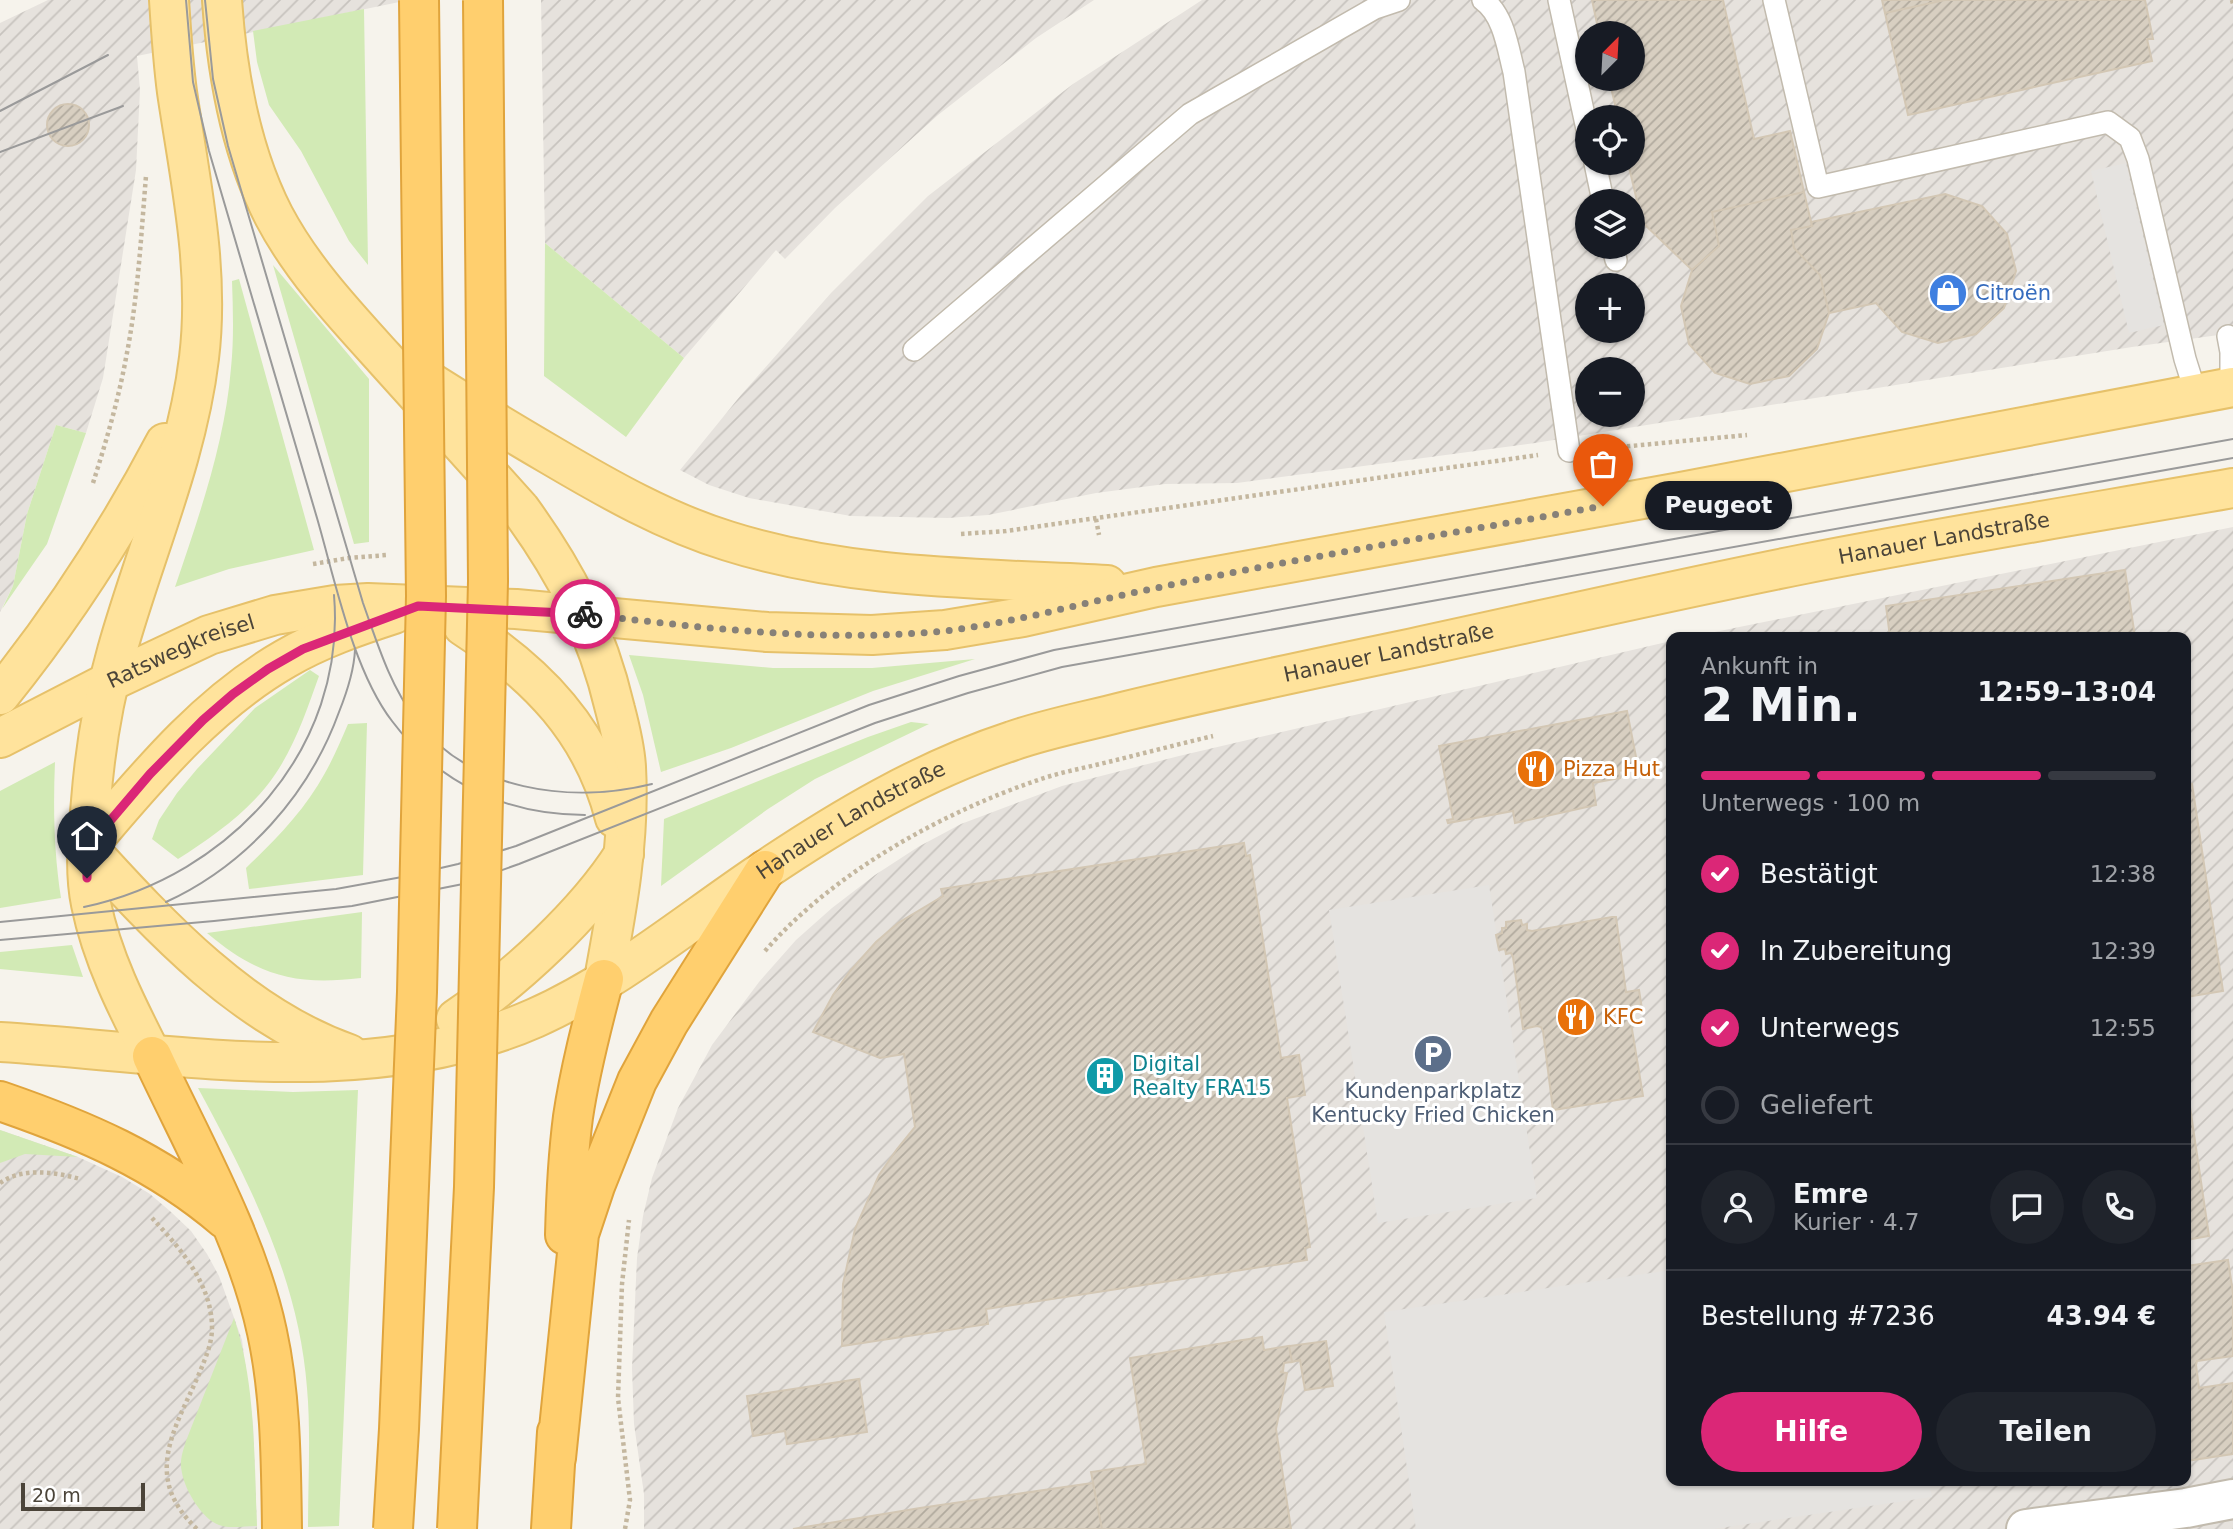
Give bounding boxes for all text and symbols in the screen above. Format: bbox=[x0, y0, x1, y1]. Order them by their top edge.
north arrow bbox=[1575, 21, 1645, 91]
map controls bbox=[1575, 21, 1645, 427]
button: locate bbox=[1575, 105, 1645, 175]
button: layers bbox=[1575, 189, 1645, 259]
shop icon: Citroën bbox=[1927, 272, 1969, 314]
button: + bbox=[1575, 273, 1645, 343]
place label: Citroën bbox=[1975, 281, 2051, 305]
button: − bbox=[1575, 357, 1645, 427]
pin bbox=[1573, 434, 1633, 506]
icon: bag bbox=[1584, 445, 1622, 483]
callout: Peugeot bbox=[1645, 482, 1792, 530]
text: Peugeot bbox=[1665, 492, 1772, 518]
street label: Hanauer Landstraße bbox=[1836, 508, 2052, 569]
courier bbox=[550, 579, 620, 649]
icon: bike bbox=[566, 595, 604, 633]
street label: Ratswegkreisel bbox=[103, 610, 258, 693]
street label: Hanauer Landstraße bbox=[1281, 619, 1496, 687]
text: Ankunft in bbox=[1701, 653, 1818, 679]
text: 12:59–13:04 bbox=[1977, 677, 2156, 707]
text: 2 Min. bbox=[1701, 678, 1861, 732]
restaurant icon: Pizza Hut bbox=[1515, 748, 1557, 790]
street label: Hanauer Landstraße bbox=[752, 756, 949, 884]
place label: Pizza Hut bbox=[1563, 757, 1660, 781]
text: Unterwegs · 100 m bbox=[1701, 790, 1920, 816]
pin bbox=[57, 806, 117, 878]
icon: home bbox=[68, 817, 106, 855]
icon: check bbox=[1701, 855, 1739, 893]
text: Bestätigt bbox=[1760, 859, 1878, 889]
text: 12:38 bbox=[2090, 861, 2156, 887]
icon: check bbox=[1701, 932, 1739, 970]
text: In Zubereitung bbox=[1760, 936, 1952, 966]
text: 12:39 bbox=[2090, 938, 2156, 964]
restaurant icon: KFC bbox=[1555, 996, 1597, 1038]
place label: KFC bbox=[1603, 1005, 1644, 1029]
icon: check bbox=[1701, 1009, 1739, 1047]
text: Unterwegs bbox=[1760, 1013, 1900, 1043]
text: 12:55 bbox=[2090, 1015, 2156, 1041]
parking icon: Kundenparkplatz Kentucky Fried Chicken bbox=[1412, 1033, 1454, 1075]
place label: Digital Realty FRA15 bbox=[1132, 1052, 1272, 1100]
building icon: Digital Realty FRA15 bbox=[1084, 1055, 1126, 1097]
place label: Kundenparkplatz Kentucky Fried Chicken bbox=[1311, 1079, 1555, 1127]
text: Geliefert bbox=[1760, 1090, 1873, 1120]
button: person bbox=[1701, 1170, 1775, 1244]
button: chat bbox=[1990, 1170, 2064, 1244]
button: phone bbox=[2082, 1170, 2156, 1244]
text: Emre bbox=[1793, 1179, 1868, 1209]
text: Kurier · 4.7 bbox=[1793, 1209, 1919, 1235]
text: Bestellung #7236 bbox=[1701, 1301, 1935, 1331]
text: 43.94 € bbox=[2047, 1301, 2156, 1331]
button: Hilfe bbox=[1701, 1392, 1922, 1472]
button: Teilen bbox=[1936, 1392, 2156, 1472]
scale bar bbox=[21, 1480, 145, 1512]
text: 20 m bbox=[32, 1484, 81, 1506]

